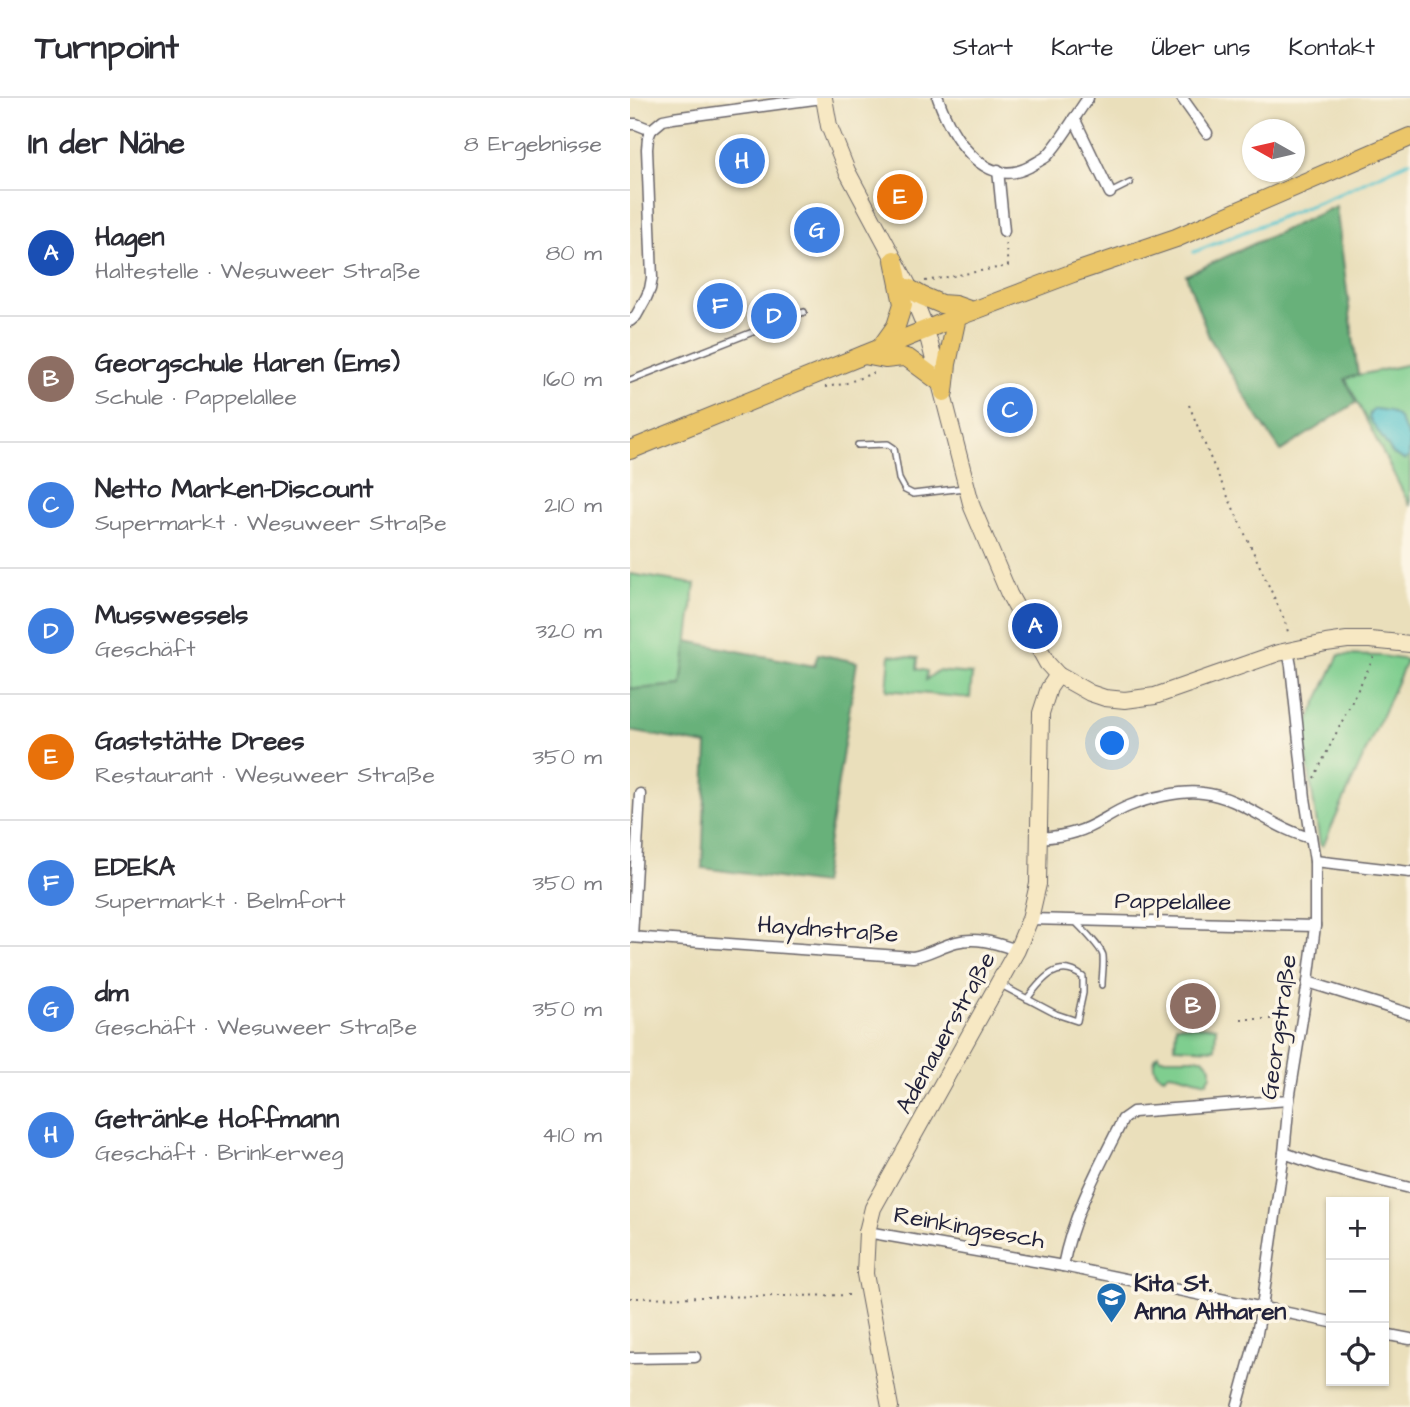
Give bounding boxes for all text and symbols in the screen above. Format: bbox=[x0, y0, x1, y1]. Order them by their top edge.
text: Turnpoint bbox=[35, 25, 179, 71]
text: Start bbox=[953, 31, 1013, 65]
text: Karte bbox=[1051, 31, 1114, 65]
text: Über uns bbox=[1152, 31, 1251, 65]
text: Kontakt bbox=[1289, 31, 1375, 65]
north arrow bbox=[1242, 119, 1305, 182]
text: In der Nähe bbox=[28, 123, 185, 165]
text: 8 Ergebnisse bbox=[464, 128, 602, 160]
pin: H bbox=[719, 135, 765, 187]
pin: E bbox=[877, 171, 923, 223]
pin: G bbox=[794, 204, 840, 256]
text: Hagen bbox=[95, 219, 164, 255]
text: A bbox=[44, 237, 58, 269]
text: 80 m bbox=[545, 237, 602, 269]
text: Haltestelle · Wesuweer Straße bbox=[95, 255, 421, 287]
pin: F bbox=[697, 280, 743, 332]
pin: D bbox=[751, 290, 797, 342]
text: Georgschule Haren (Ems) bbox=[95, 345, 400, 381]
text: B bbox=[43, 363, 59, 395]
text: 160 m bbox=[543, 363, 602, 395]
text: Schule · Pappelallee bbox=[95, 381, 297, 413]
pin: C bbox=[987, 384, 1033, 436]
text: Netto Marken-Discount bbox=[95, 471, 373, 507]
text: C bbox=[43, 489, 59, 521]
text: 210 m bbox=[544, 489, 602, 521]
text: Supermarkt · Wesuweer Straße bbox=[95, 507, 447, 539]
text: Musswessels bbox=[95, 597, 248, 633]
pin: A bbox=[1012, 600, 1058, 652]
text: D bbox=[44, 615, 58, 647]
text: 320 m bbox=[536, 615, 602, 647]
text: Geschäft bbox=[95, 633, 196, 665]
text: Gaststätte Drees bbox=[95, 723, 304, 759]
your location bbox=[1095, 726, 1129, 760]
text: E bbox=[44, 741, 58, 773]
text: 350 m bbox=[532, 741, 602, 773]
text: Restaurant · Wesuweer Straße bbox=[95, 759, 435, 791]
text: EDEKA bbox=[95, 849, 175, 885]
text: F bbox=[43, 867, 59, 899]
text: 350 m bbox=[532, 867, 602, 899]
street label: Pappelallee bbox=[1114, 884, 1232, 920]
text: Supermarkt · Belmfort bbox=[95, 885, 346, 917]
street label: Haydnstraße bbox=[756, 908, 900, 953]
street label: Adenauerstraße bbox=[887, 946, 1005, 1120]
street label: Georgstraße bbox=[1252, 952, 1307, 1102]
text: dm bbox=[95, 975, 129, 1011]
pin: B bbox=[1170, 980, 1216, 1032]
text: G bbox=[43, 993, 59, 1025]
text: 350 m bbox=[532, 993, 602, 1025]
text: Geschäft · Wesuweer Straße bbox=[95, 1011, 417, 1043]
text: Getränke Hoffmann bbox=[95, 1101, 339, 1137]
text: H bbox=[44, 1119, 58, 1151]
text: 410 m bbox=[542, 1119, 602, 1151]
text: Geschäft · Brinkerweg bbox=[95, 1137, 343, 1169]
map controls bbox=[1326, 1197, 1389, 1386]
button: + bbox=[1326, 1197, 1389, 1260]
street label: Reinkingsesch bbox=[891, 1198, 1047, 1259]
button: − bbox=[1326, 1260, 1389, 1323]
place label: Kita St. Anna Altharen bbox=[1134, 1267, 1286, 1329]
school or university icon: Kita St. Anna Altharen bbox=[1094, 1281, 1128, 1325]
button: locate bbox=[1326, 1323, 1389, 1386]

